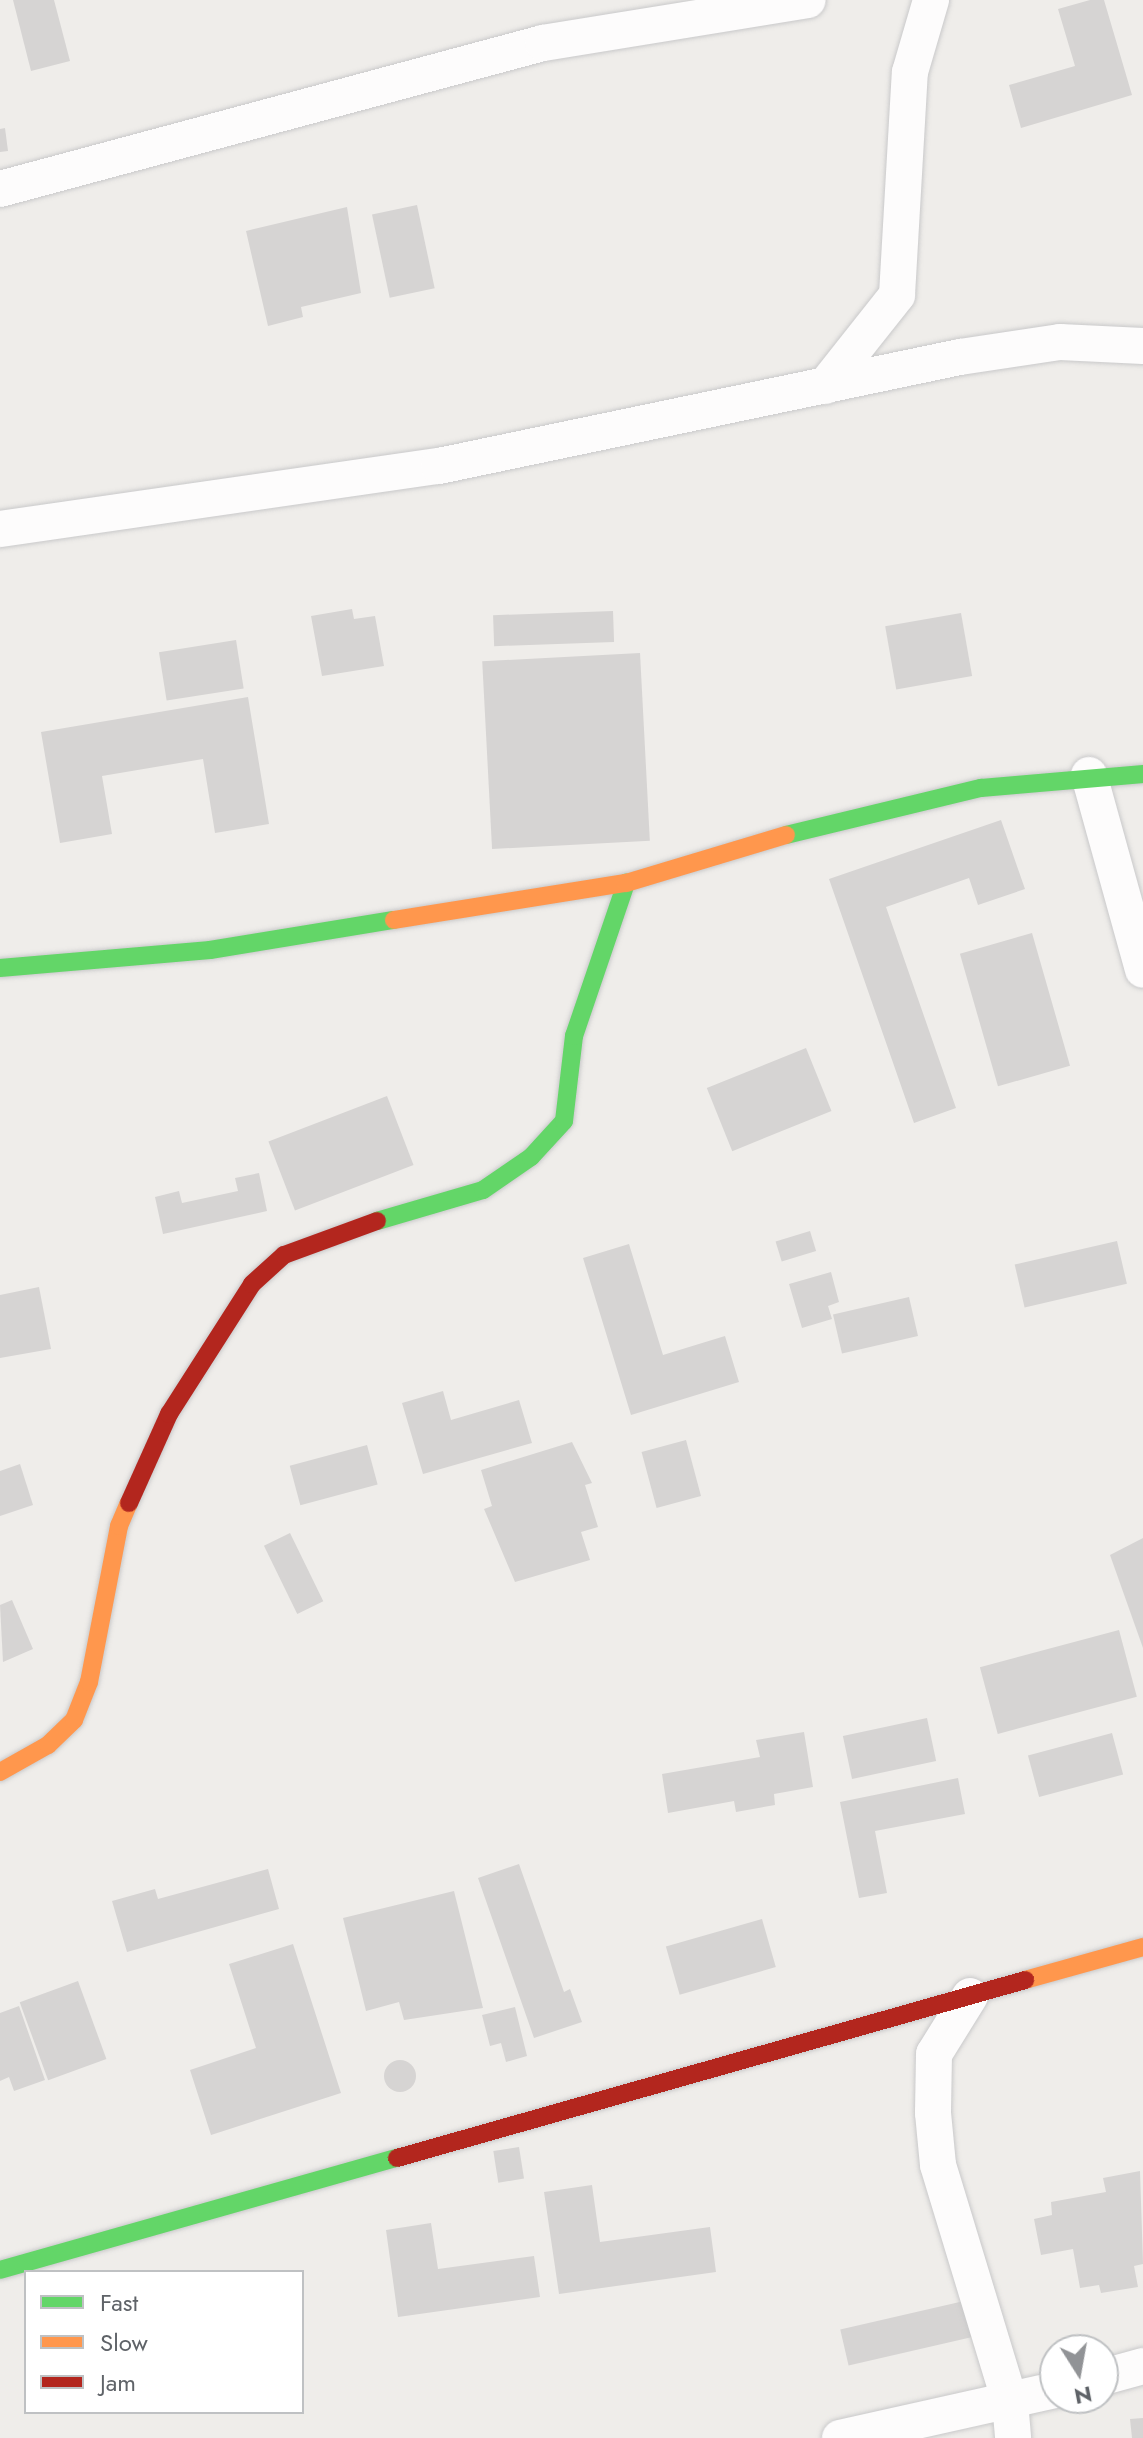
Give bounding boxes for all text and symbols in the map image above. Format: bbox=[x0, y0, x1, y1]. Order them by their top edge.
legend bbox=[24, 2270, 304, 2414]
text: Fast bbox=[100, 2285, 138, 2320]
text: Slow bbox=[100, 2325, 148, 2360]
north arrow bbox=[1039, 2334, 1119, 2414]
text: Jam bbox=[100, 2365, 136, 2400]
text: N bbox=[1072, 2378, 1095, 2413]

